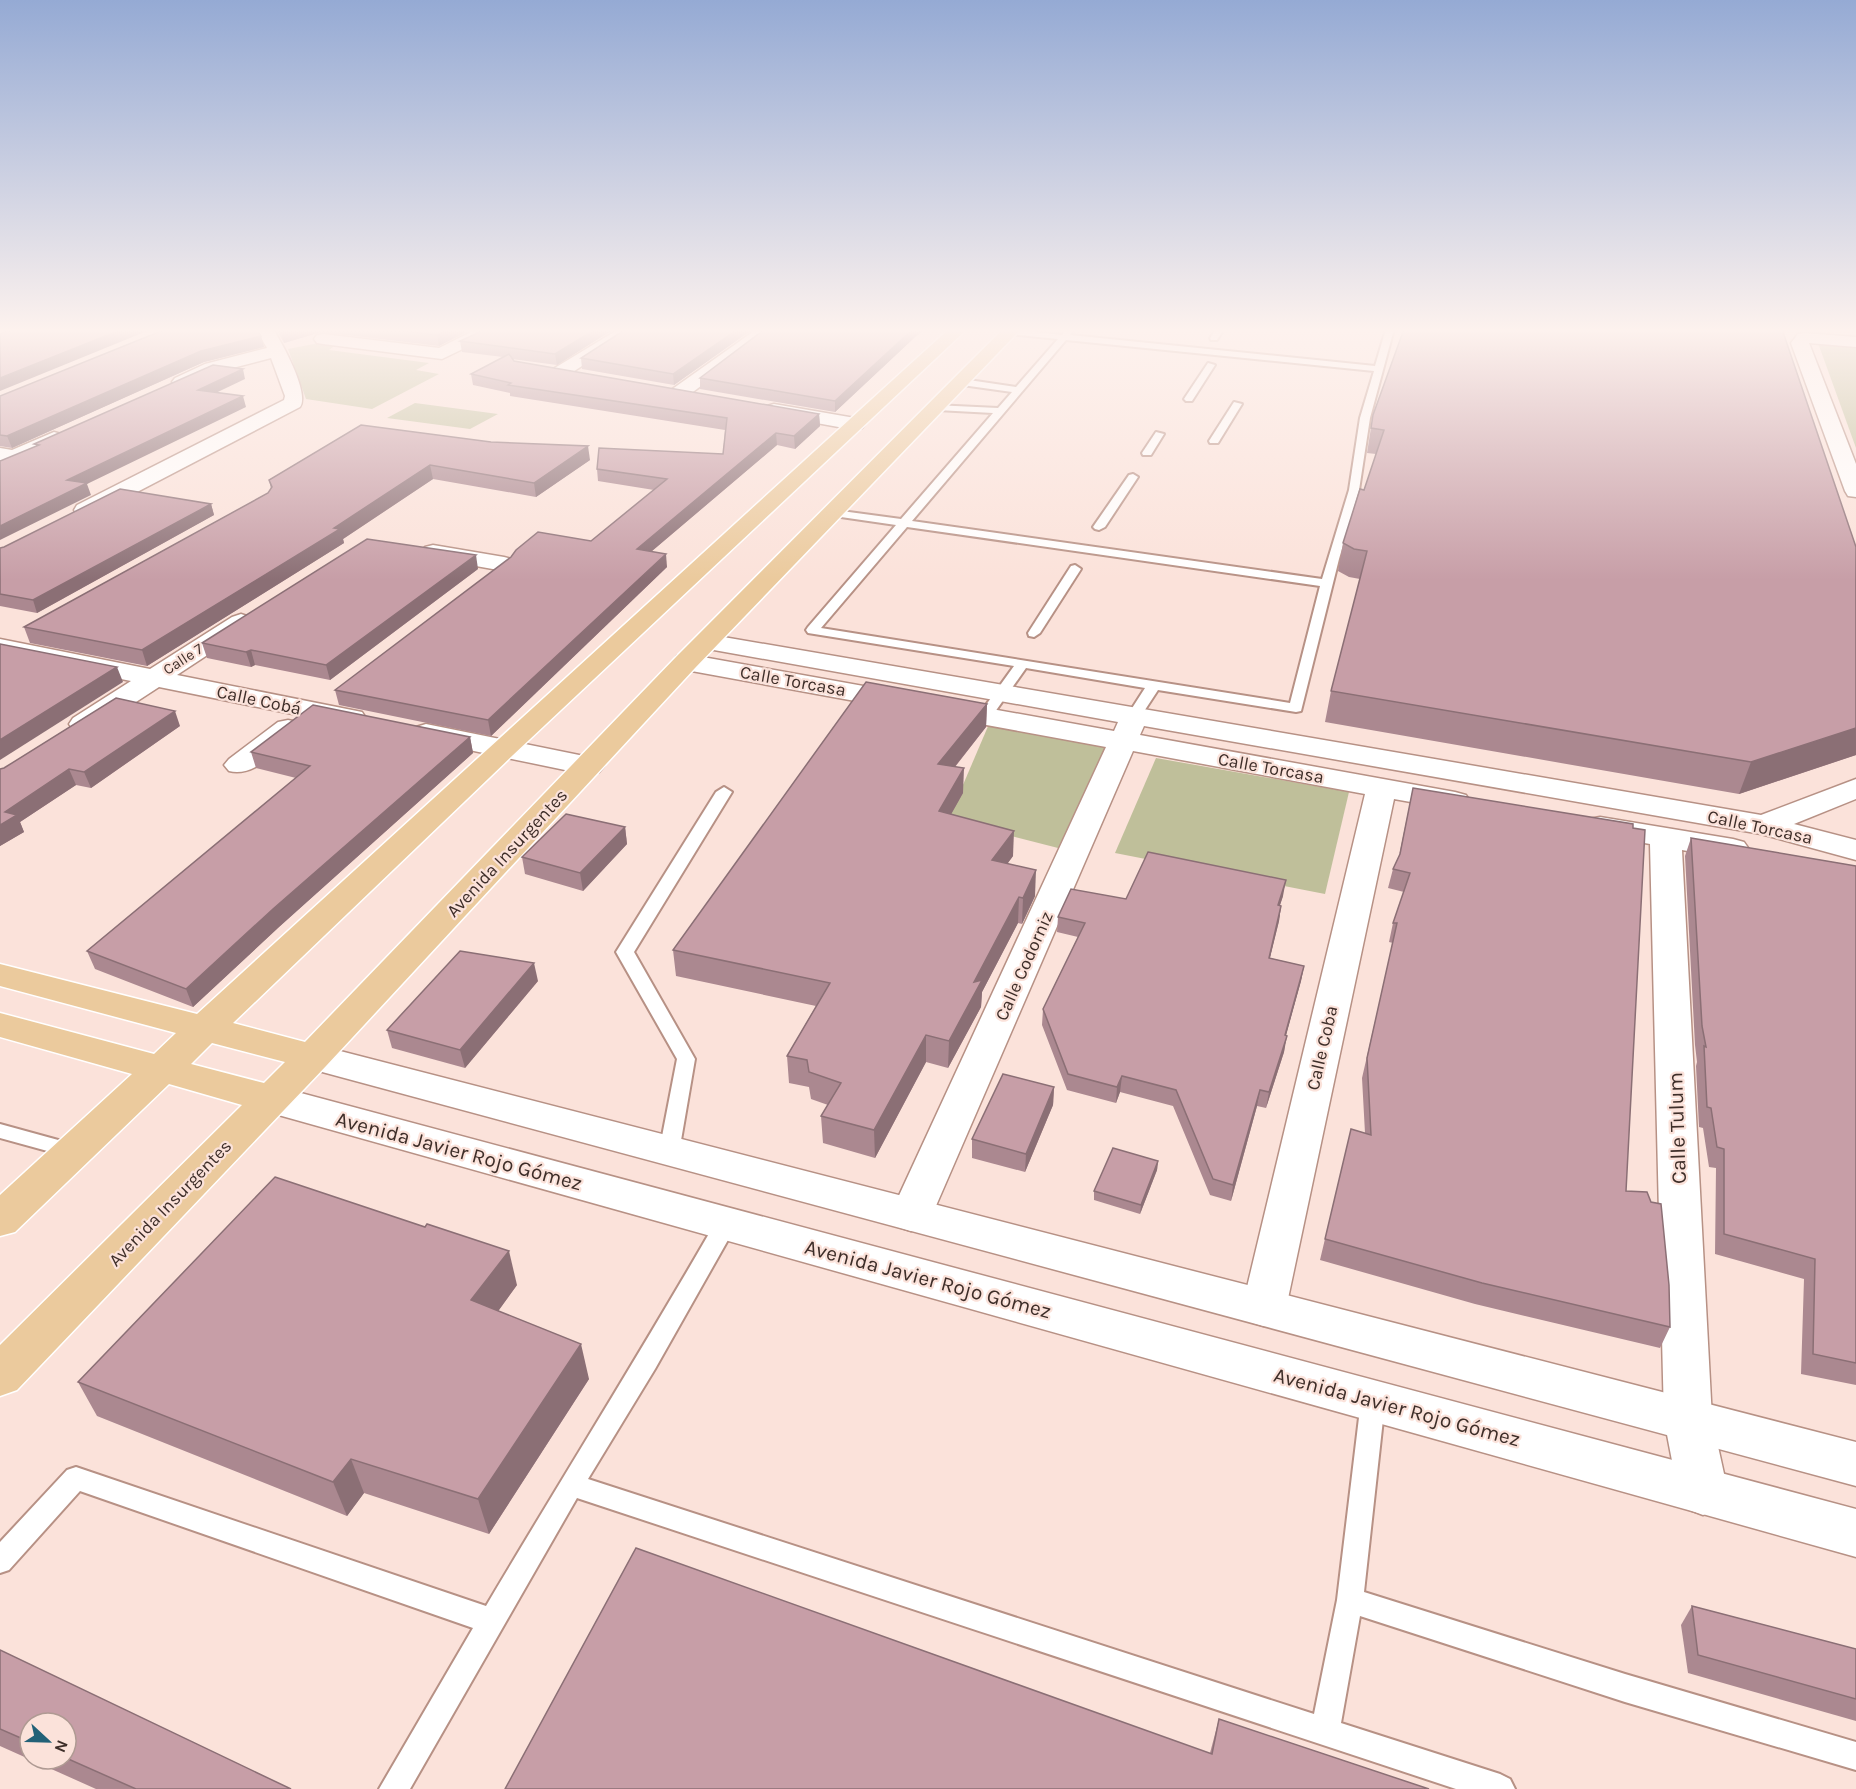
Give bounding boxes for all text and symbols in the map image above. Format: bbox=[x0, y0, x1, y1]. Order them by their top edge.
street label: Calle 7 bbox=[160, 639, 206, 679]
street label: Calle Torcasa bbox=[738, 661, 848, 701]
street label: Calle Cobá bbox=[215, 680, 303, 720]
street label: Calle Torcasa bbox=[1216, 748, 1326, 788]
street label: Avenida Insurgentes bbox=[442, 784, 572, 922]
street label: Calle Torcasa bbox=[1705, 805, 1815, 849]
street label: Calle Codorniz bbox=[990, 908, 1058, 1024]
street label: Calle Coba bbox=[1302, 1004, 1342, 1092]
street label: Calle Tulum bbox=[1663, 1072, 1691, 1184]
street label: Avenida Javier Rojo Gómez bbox=[333, 1107, 585, 1195]
street label: Avenida Insurgentes bbox=[104, 1135, 236, 1271]
street label: Avenida Javier Rojo Gómez bbox=[802, 1235, 1054, 1323]
street label: Avenida Javier Rojo Gómez bbox=[1271, 1363, 1523, 1451]
north arrow bbox=[18, 1711, 78, 1771]
text: N bbox=[50, 1738, 72, 1755]

